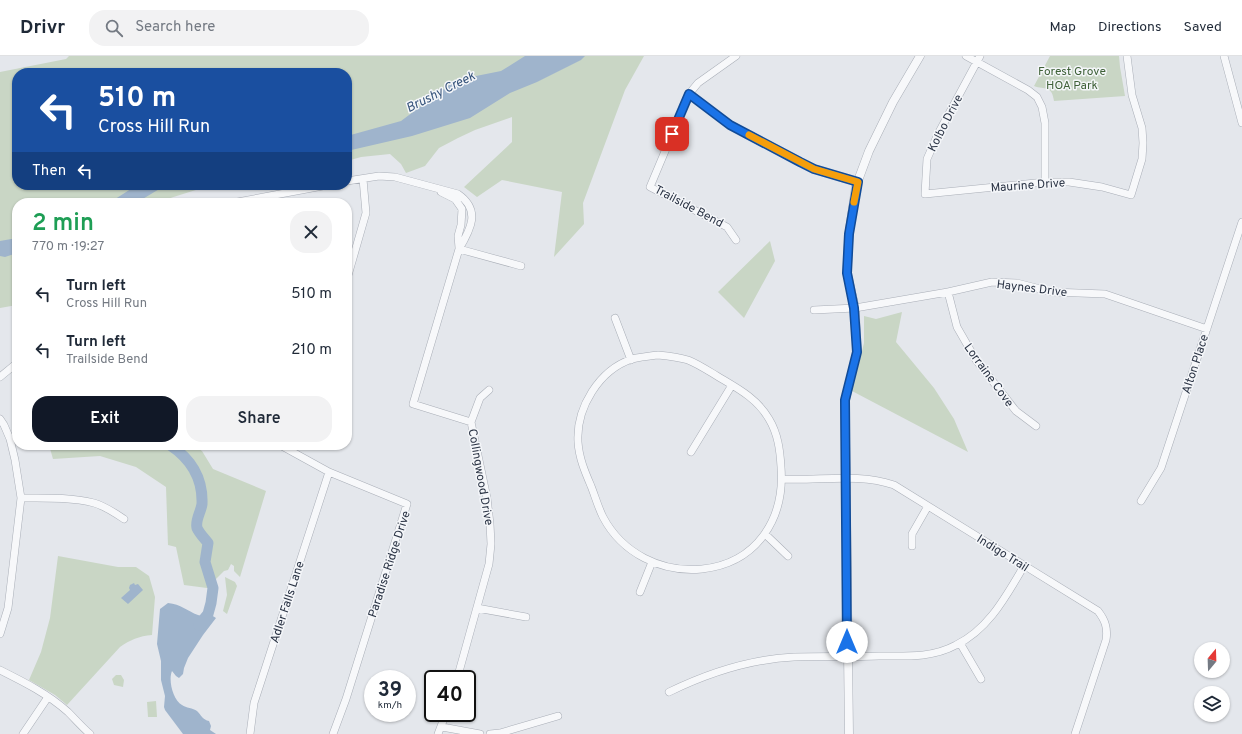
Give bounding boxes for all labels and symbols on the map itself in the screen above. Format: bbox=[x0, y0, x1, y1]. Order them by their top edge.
park label: Forest Grove HOA Park bbox=[1038, 64, 1106, 94]
water label: Brushy Creek bbox=[404, 68, 478, 117]
street label: Kolbo Drive bbox=[925, 92, 967, 155]
pin bbox=[655, 117, 689, 151]
street label: Maurine Drive bbox=[990, 175, 1066, 197]
street label: Trailside Bend bbox=[651, 182, 726, 232]
street label: Haynes Drive bbox=[996, 277, 1068, 301]
street label: Alton Place bbox=[1179, 333, 1213, 396]
street label: Lorraine Cove bbox=[960, 341, 1017, 411]
street label: Collingwood Drive bbox=[464, 428, 496, 527]
street label: Paradise Ridge Drive bbox=[365, 509, 415, 620]
street label: Indigo Trail bbox=[973, 532, 1032, 576]
street label: Adler Falls Lane bbox=[267, 559, 309, 645]
position arrow bbox=[826, 621, 868, 663]
north arrow bbox=[1194, 642, 1230, 678]
speed limit sign: 40 bbox=[424, 670, 476, 722]

